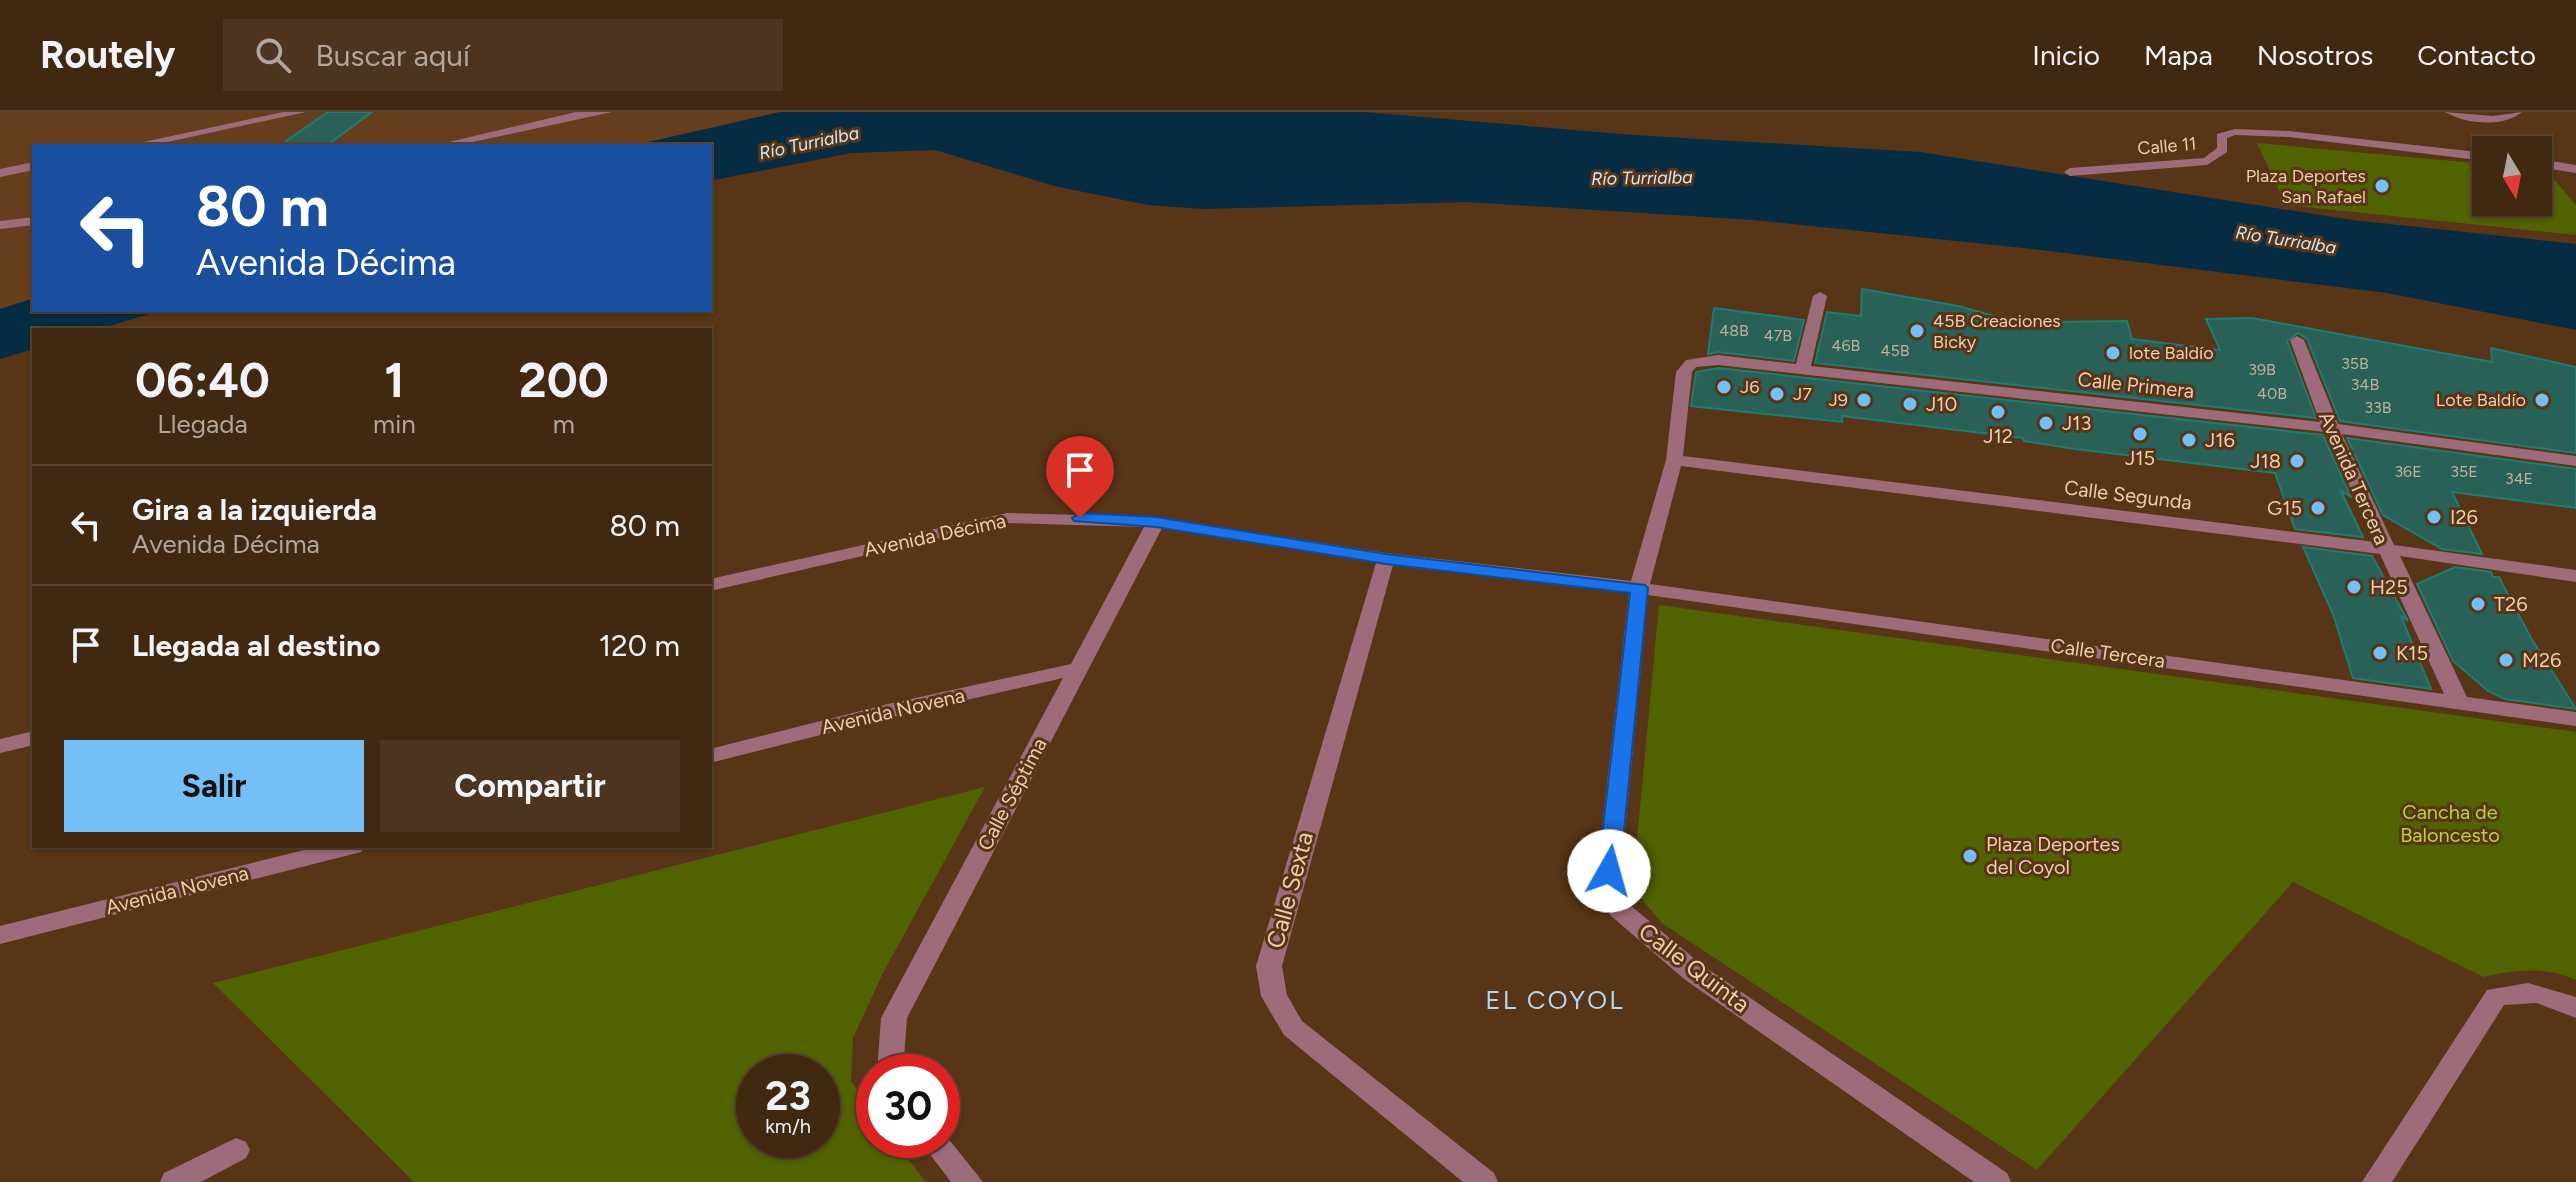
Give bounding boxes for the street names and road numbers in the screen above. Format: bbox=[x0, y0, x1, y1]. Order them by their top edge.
street label: Calle 11 bbox=[2137, 132, 2197, 160]
street label: Calle Primera bbox=[2077, 367, 2195, 403]
street label: Avenida Tercera bbox=[2314, 408, 2394, 548]
street label: Calle Segunda bbox=[2063, 475, 2193, 515]
street label: Avenida Décima bbox=[862, 508, 1008, 562]
street label: Calle Tercera bbox=[2049, 633, 2167, 673]
street label: Avenida Novena bbox=[819, 683, 967, 739]
street label: Calle Séptima bbox=[972, 734, 1052, 854]
street label: Calle Sexta bbox=[1260, 828, 1319, 951]
street label: Avenida Novena bbox=[103, 861, 251, 919]
street label: Calle Quinta bbox=[1633, 916, 1756, 1019]

